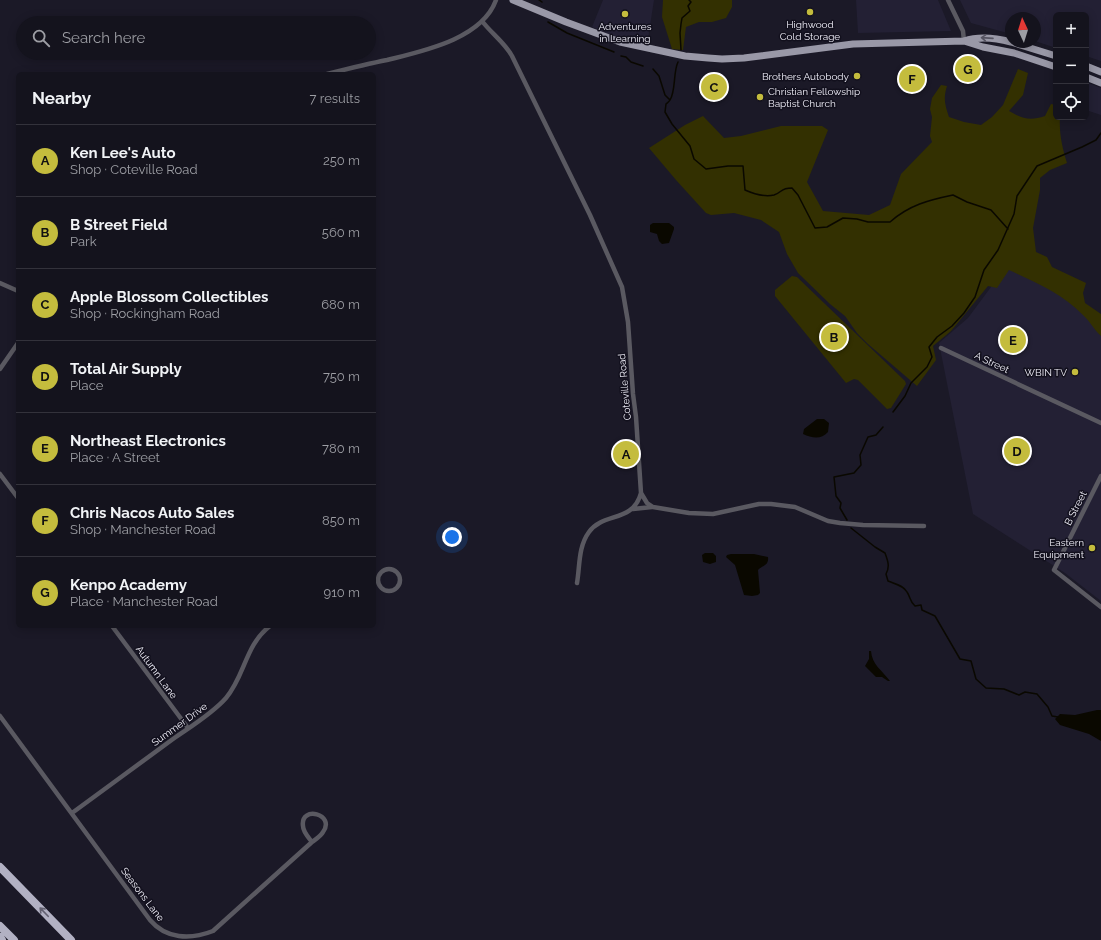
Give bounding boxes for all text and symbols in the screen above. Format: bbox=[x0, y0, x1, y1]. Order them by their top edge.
marker: Highwood Cold Storage bbox=[805, 7, 815, 17]
marker: Adventures in Learning bbox=[620, 9, 630, 19]
north arrow bbox=[1005, 12, 1041, 48]
map controls bbox=[1053, 12, 1089, 120]
button: + bbox=[1053, 12, 1089, 48]
search box bbox=[16, 16, 376, 60]
place label: Highwood Cold Storage bbox=[780, 19, 840, 42]
place label: Adventures in Learning bbox=[599, 21, 652, 44]
icon: search bbox=[30, 27, 52, 49]
text: Search here bbox=[62, 29, 145, 47]
one-way arrow bbox=[981, 35, 994, 42]
button: − bbox=[1053, 48, 1089, 84]
pin: G bbox=[955, 54, 981, 84]
pin: F bbox=[899, 64, 925, 94]
place label: Brothers Autobody bbox=[762, 71, 850, 82]
marker: Brothers Autobody bbox=[852, 71, 862, 81]
pin: C bbox=[701, 72, 727, 102]
button: locate bbox=[1053, 84, 1089, 120]
place label: Christian Fellowship Baptist Church bbox=[768, 86, 860, 109]
text: Nearby bbox=[32, 88, 91, 108]
text: 7 results bbox=[310, 91, 360, 106]
marker: Christian Fellowship Baptist Church bbox=[755, 92, 765, 102]
text: Ken Lee's Auto bbox=[70, 144, 175, 162]
text: A bbox=[41, 153, 49, 168]
text: 250 m bbox=[323, 153, 360, 168]
text: Shop · Coteville Road bbox=[70, 162, 198, 177]
text: B Street Field bbox=[70, 216, 167, 234]
text: B bbox=[41, 225, 49, 240]
text: 560 m bbox=[322, 225, 360, 240]
text: Park bbox=[70, 234, 97, 249]
text: Apple Blossom Collectibles bbox=[70, 288, 269, 306]
text: C bbox=[41, 297, 49, 312]
text: 680 m bbox=[321, 297, 360, 312]
text: Shop · Rockingham Road bbox=[70, 306, 220, 321]
pin: B bbox=[821, 322, 847, 352]
pin: E bbox=[1000, 325, 1026, 355]
street label: A Street bbox=[973, 350, 1011, 375]
street label: Coteville Road bbox=[616, 353, 633, 421]
text: Total Air Supply bbox=[70, 360, 182, 378]
place label: WBIN TV bbox=[1025, 367, 1067, 378]
marker: WBIN TV bbox=[1070, 367, 1080, 377]
text: D bbox=[40, 369, 50, 384]
text: 750 m bbox=[323, 369, 360, 384]
text: Place bbox=[70, 378, 103, 393]
text: Northeast Electronics bbox=[70, 432, 226, 450]
pin: D bbox=[1004, 436, 1030, 466]
pin: A bbox=[613, 439, 639, 469]
text: E bbox=[41, 441, 49, 456]
text: 780 m bbox=[322, 441, 360, 456]
text: Place · A Street bbox=[70, 450, 160, 465]
street label: B Street bbox=[1062, 489, 1089, 527]
text: Chris Nacos Auto Sales bbox=[70, 504, 234, 522]
text: F bbox=[41, 513, 49, 528]
text: 850 m bbox=[322, 513, 360, 528]
text: Shop · Manchester Road bbox=[70, 522, 216, 537]
your location bbox=[442, 527, 462, 547]
place label: Eastern Equipment bbox=[1033, 537, 1085, 560]
marker: Eastern Equipment bbox=[1087, 543, 1097, 553]
text: Kenpo Academy bbox=[70, 576, 187, 594]
text: G bbox=[40, 585, 50, 600]
text: 910 m bbox=[324, 585, 360, 600]
text: Place · Manchester Road bbox=[70, 594, 218, 609]
street label: Autumn Lane bbox=[134, 644, 179, 701]
street label: Summer Drive bbox=[149, 700, 209, 748]
street label: Seasons Lane bbox=[119, 865, 166, 923]
one-way arrow bbox=[39, 907, 49, 917]

